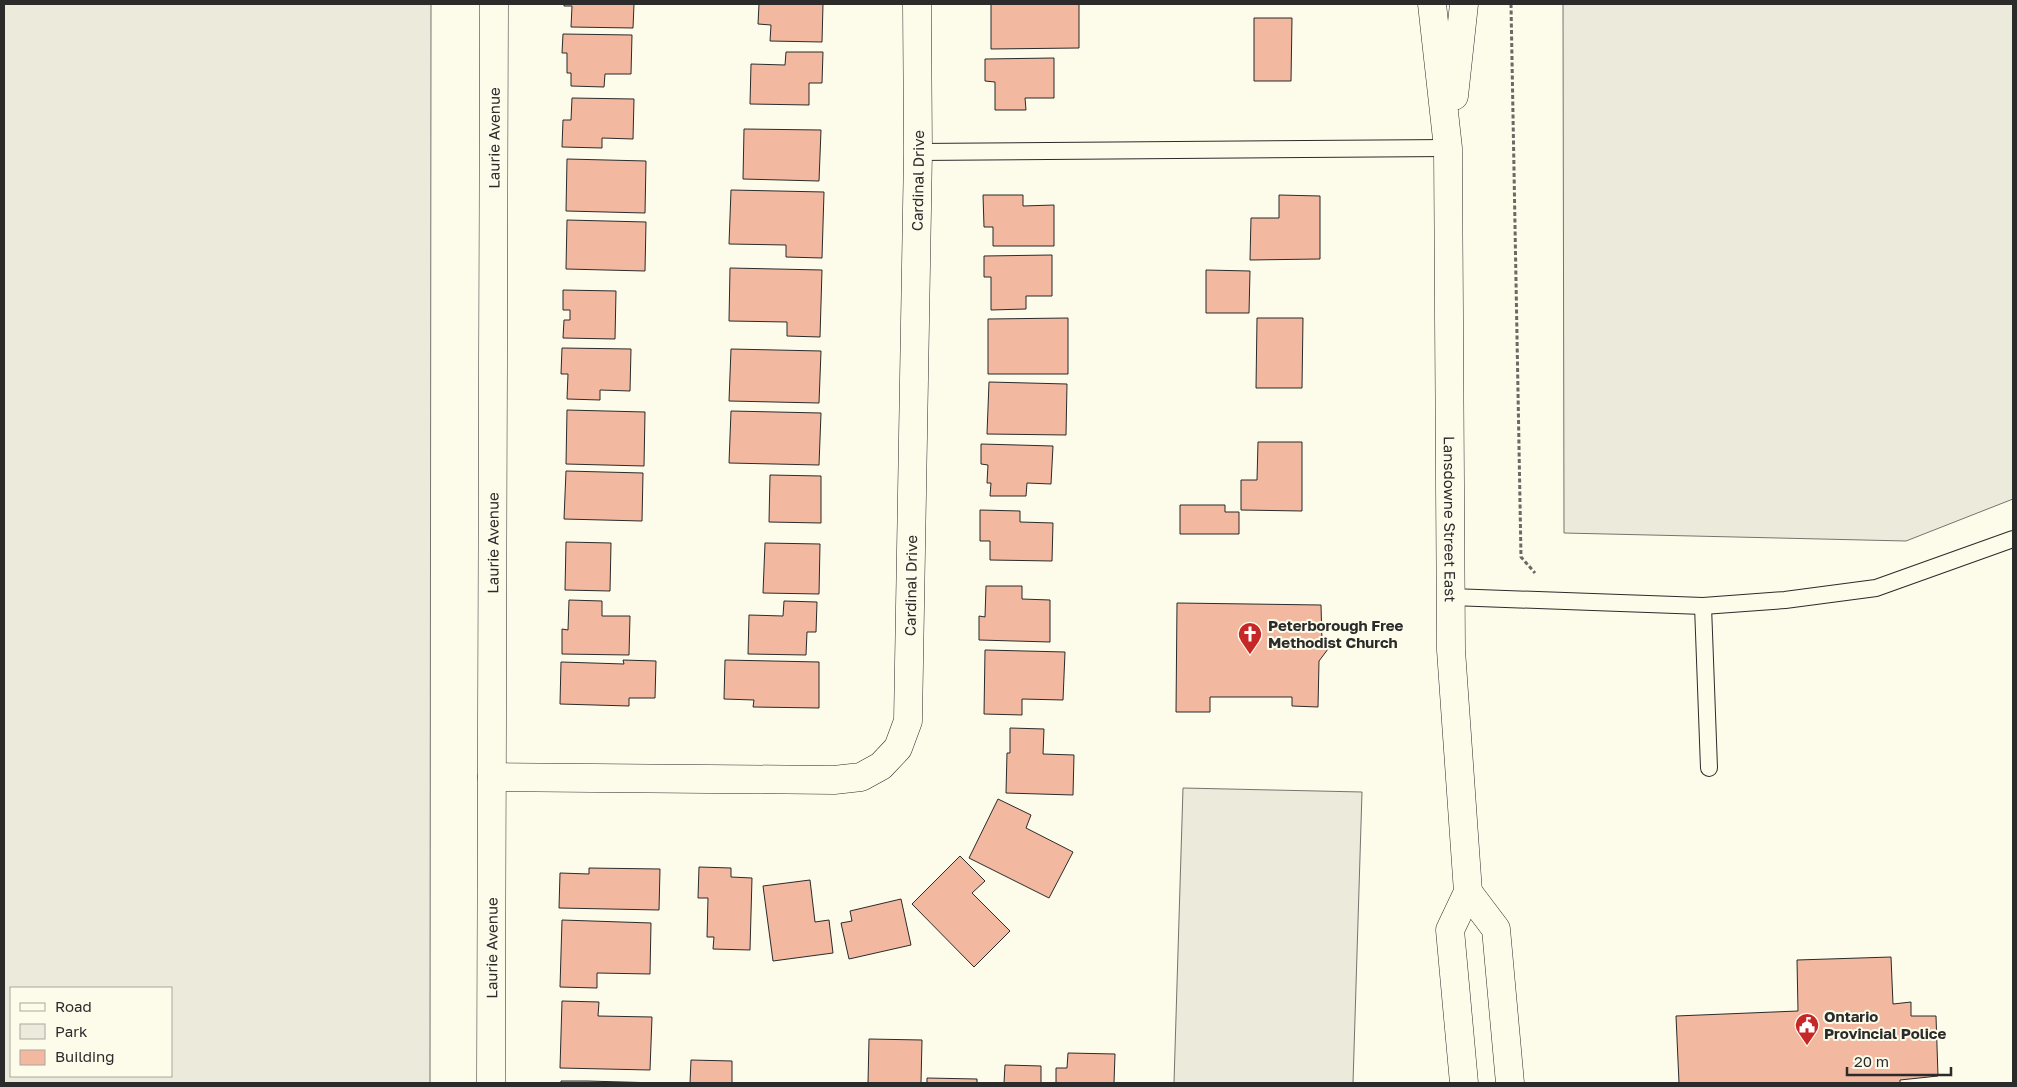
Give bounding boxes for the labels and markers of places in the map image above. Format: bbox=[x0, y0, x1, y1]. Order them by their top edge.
place label: Peterborough Free Methodist Church bbox=[1268, 616, 1404, 651]
church icon: Peterborough Free Methodist Church bbox=[1237, 621, 1263, 655]
place label: Ontario Provincial Police bbox=[1824, 1007, 1946, 1042]
public building icon: Ontario Provincial Police bbox=[1794, 1012, 1820, 1046]

